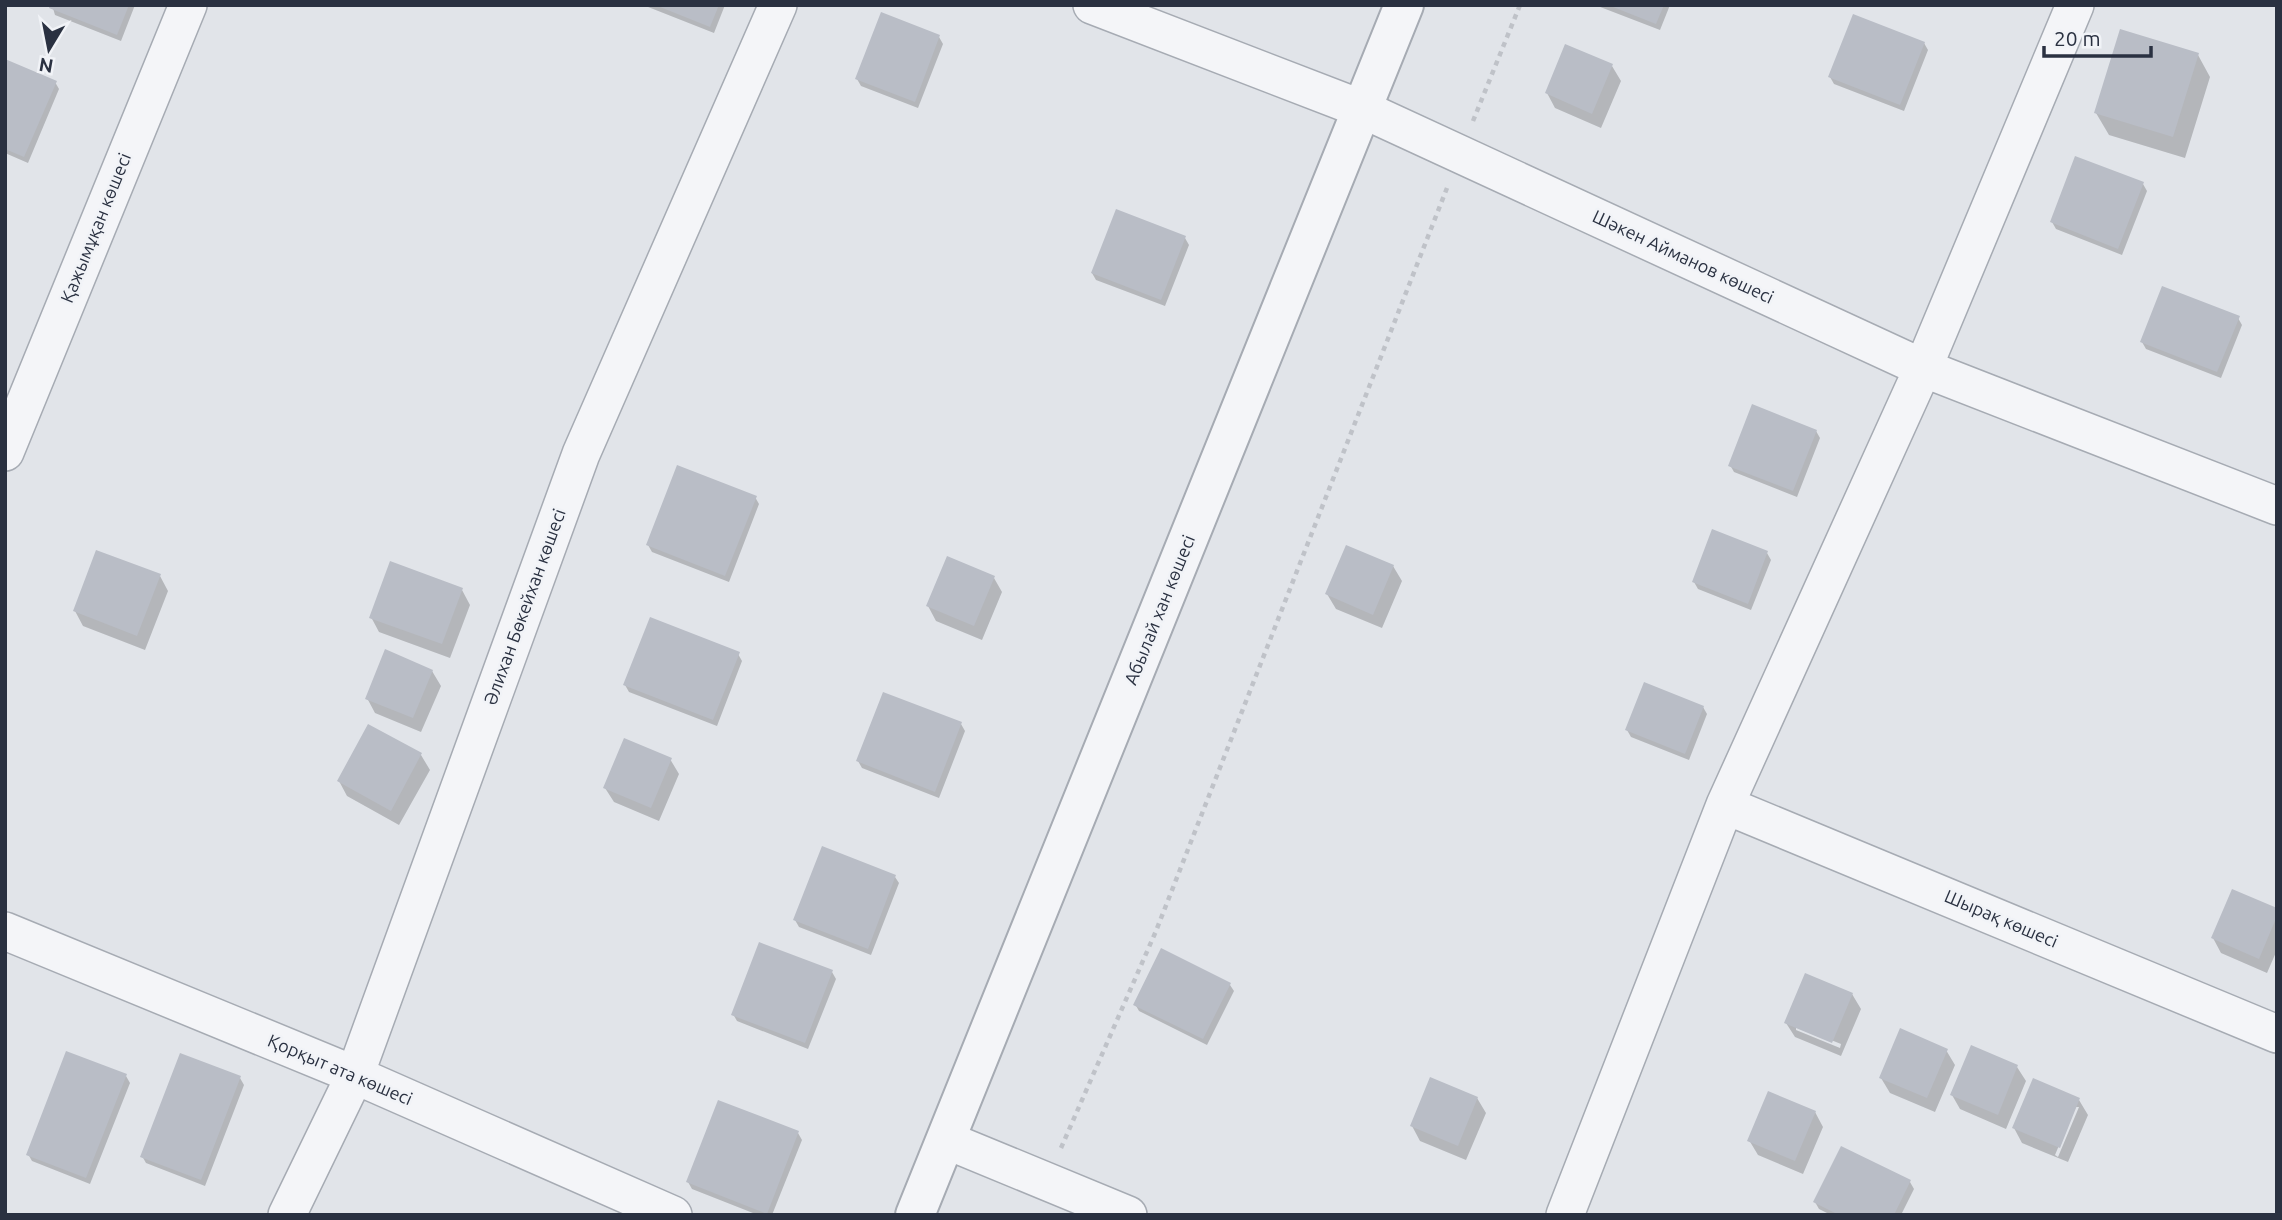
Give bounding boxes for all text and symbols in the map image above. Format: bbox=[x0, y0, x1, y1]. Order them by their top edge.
north arrow bbox=[14, 14, 84, 84]
scale bar bbox=[2044, 14, 2151, 58]
text: 20 m bbox=[2054, 26, 2101, 50]
text: N bbox=[37, 54, 55, 78]
street label: Қажымұқан көшесі bbox=[56, 150, 134, 305]
street label: Шәкен Айманов көшесі bbox=[1590, 205, 1777, 307]
street label: Әлихан Бөкейхан көшесі bbox=[479, 506, 569, 708]
street label: Абылай хан көшесі bbox=[1120, 532, 1198, 687]
street label: Шырақ көшесі bbox=[1942, 885, 2061, 951]
street label: Қорқыт ата көшесі bbox=[265, 1030, 416, 1109]

